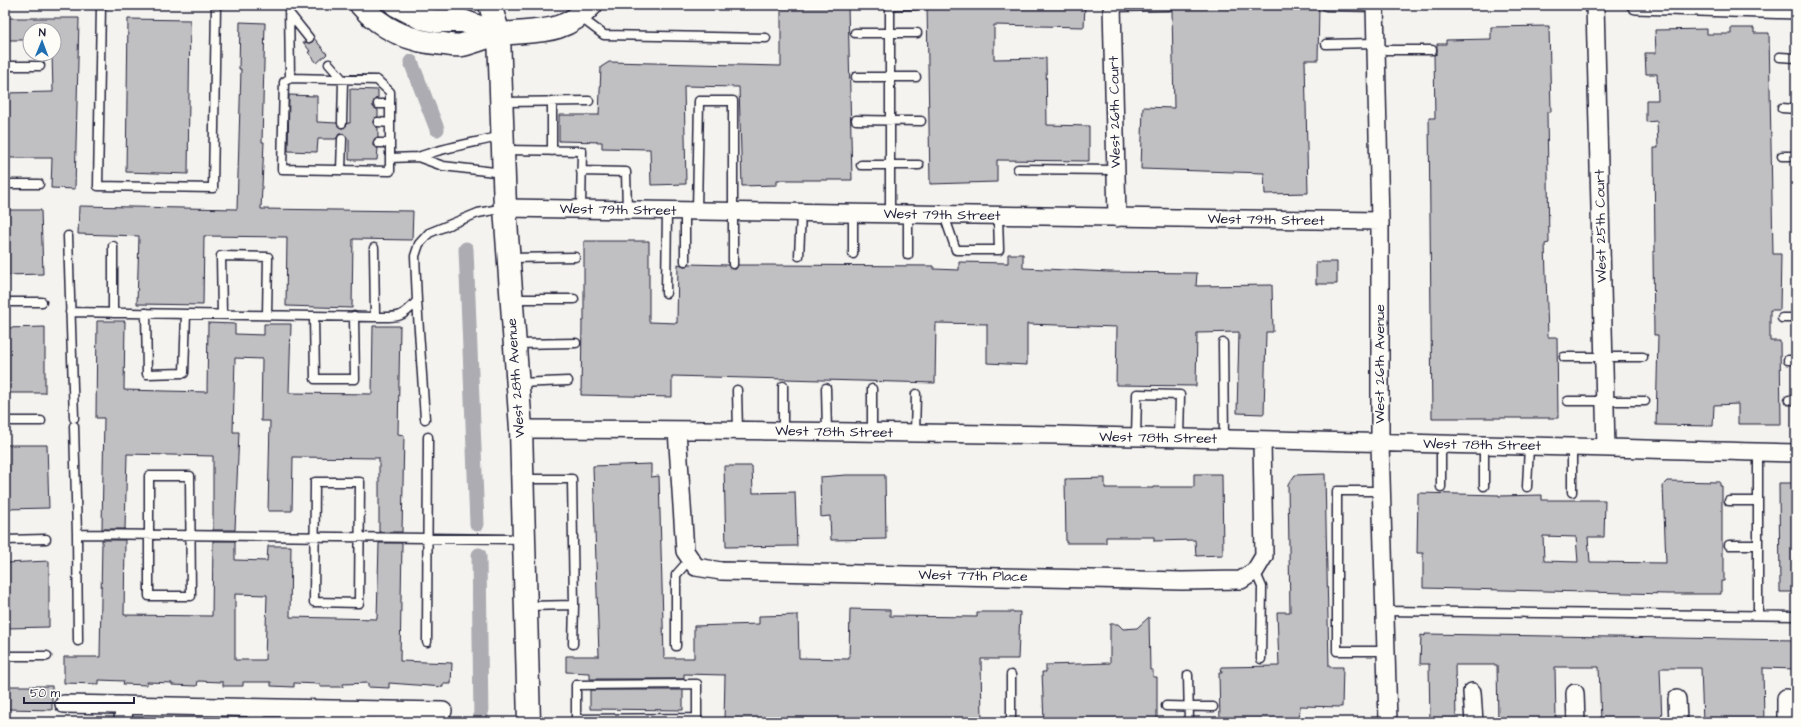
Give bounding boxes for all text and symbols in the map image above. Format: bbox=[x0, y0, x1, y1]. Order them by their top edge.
north arrow bbox=[22, 22, 62, 62]
text: N bbox=[39, 25, 46, 40]
street label: West 26th Court bbox=[1104, 55, 1126, 168]
street label: West 25th Court bbox=[1590, 169, 1612, 283]
street label: West 79th Street bbox=[559, 199, 677, 221]
street label: West 79th Street bbox=[883, 204, 1001, 226]
street label: West 79th Street bbox=[1207, 209, 1325, 231]
street label: West 26th Avenue bbox=[1370, 304, 1390, 424]
street label: West 28th Avenue bbox=[502, 317, 530, 438]
street label: West 78th Street bbox=[775, 421, 894, 443]
street label: West 78th Street bbox=[1099, 427, 1218, 449]
street label: West 78th Street bbox=[1423, 434, 1542, 456]
street label: West 77th Place bbox=[918, 565, 1028, 587]
scale bar bbox=[24, 679, 134, 705]
text: 50 m bbox=[30, 685, 61, 702]

